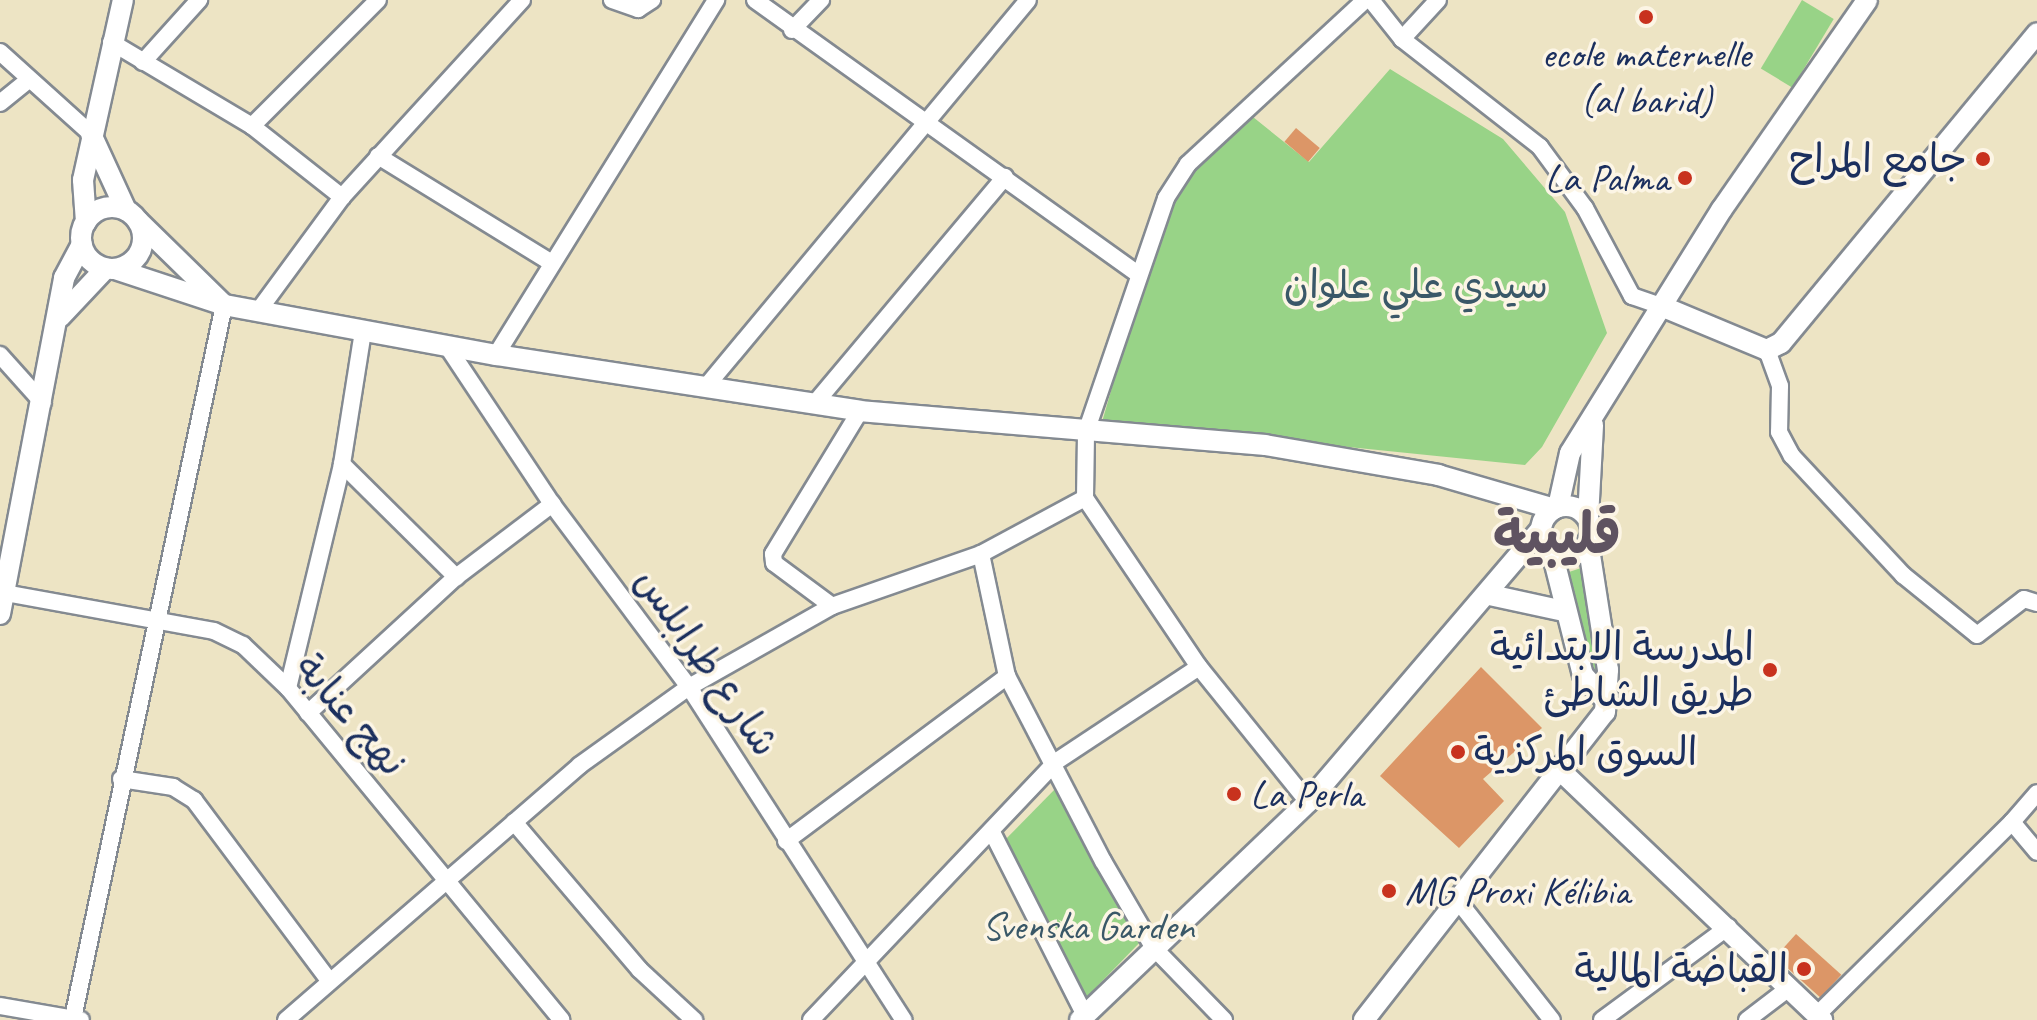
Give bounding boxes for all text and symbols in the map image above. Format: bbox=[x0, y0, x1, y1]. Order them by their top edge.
marker: ecole maternelle (al barid) bbox=[1637, 8, 1655, 26]
place label: ecole maternelle (al barid) bbox=[1542, 30, 1750, 124]
place label: جامع المراح bbox=[1789, 135, 1967, 183]
marker: جامع المراح bbox=[1974, 150, 1992, 168]
place label: La Palma bbox=[1543, 154, 1669, 202]
marker: La Palma bbox=[1676, 169, 1694, 187]
park label: سيدي علي علوان bbox=[1284, 261, 1548, 309]
district label: قليبية bbox=[1493, 501, 1621, 569]
street label: شارع طرابلس bbox=[625, 559, 789, 765]
place label: المدرسة الابتدائية طريق الشاطئ bbox=[1490, 623, 1754, 717]
street label: نهج عنابة bbox=[285, 644, 417, 786]
marker: المدرسة الابتدائية طريق الشاطئ bbox=[1761, 661, 1779, 679]
place label: السوق المركزية bbox=[1474, 728, 1698, 776]
marker: السوق المركزية bbox=[1449, 743, 1467, 761]
place label: La Perla bbox=[1250, 770, 1362, 818]
marker: La Perla bbox=[1225, 785, 1243, 803]
place label: MG Proxi Kélibia bbox=[1405, 867, 1630, 915]
marker: MG Proxi Kélibia bbox=[1380, 882, 1398, 900]
park label: Svenska Garden bbox=[981, 902, 1195, 950]
place label: القباضة المالية bbox=[1575, 945, 1788, 993]
marker: القباضة المالية bbox=[1795, 960, 1813, 978]

